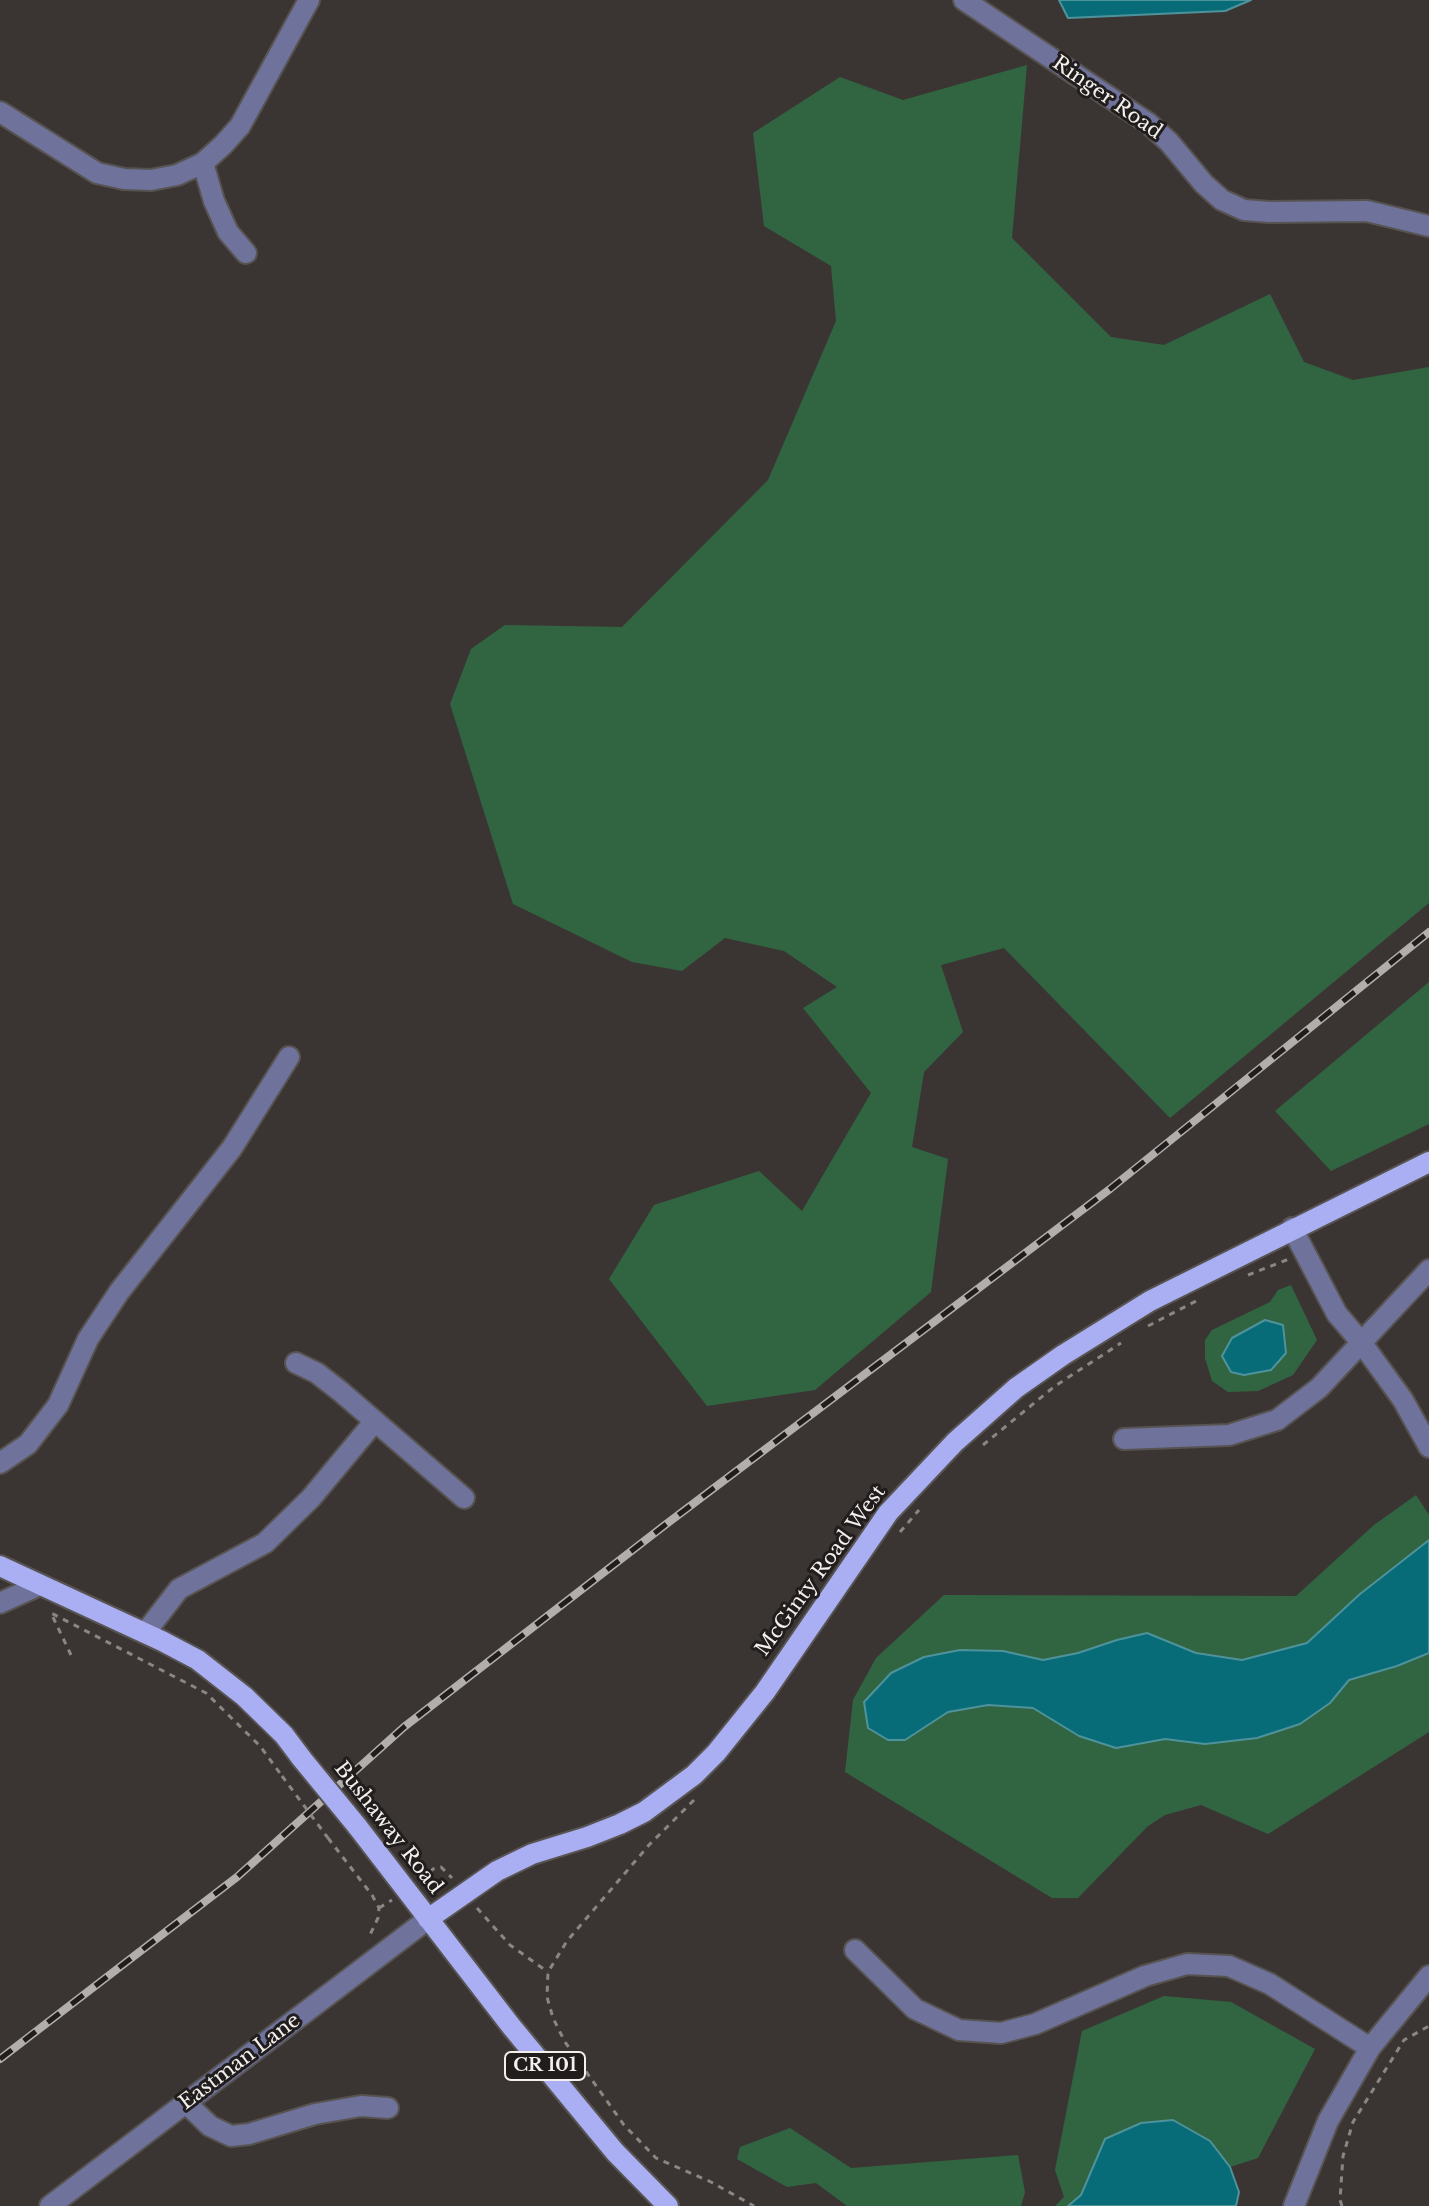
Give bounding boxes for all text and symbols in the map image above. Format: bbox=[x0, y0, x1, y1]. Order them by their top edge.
street label: Ringer Road bbox=[1048, 51, 1166, 145]
street label: McGinty Road West bbox=[751, 1481, 891, 1661]
street label: Bushaway Road bbox=[329, 1757, 447, 1899]
street label: Eastman Lane bbox=[175, 2009, 305, 2115]
road number: CR 101 bbox=[505, 2052, 585, 2080]

